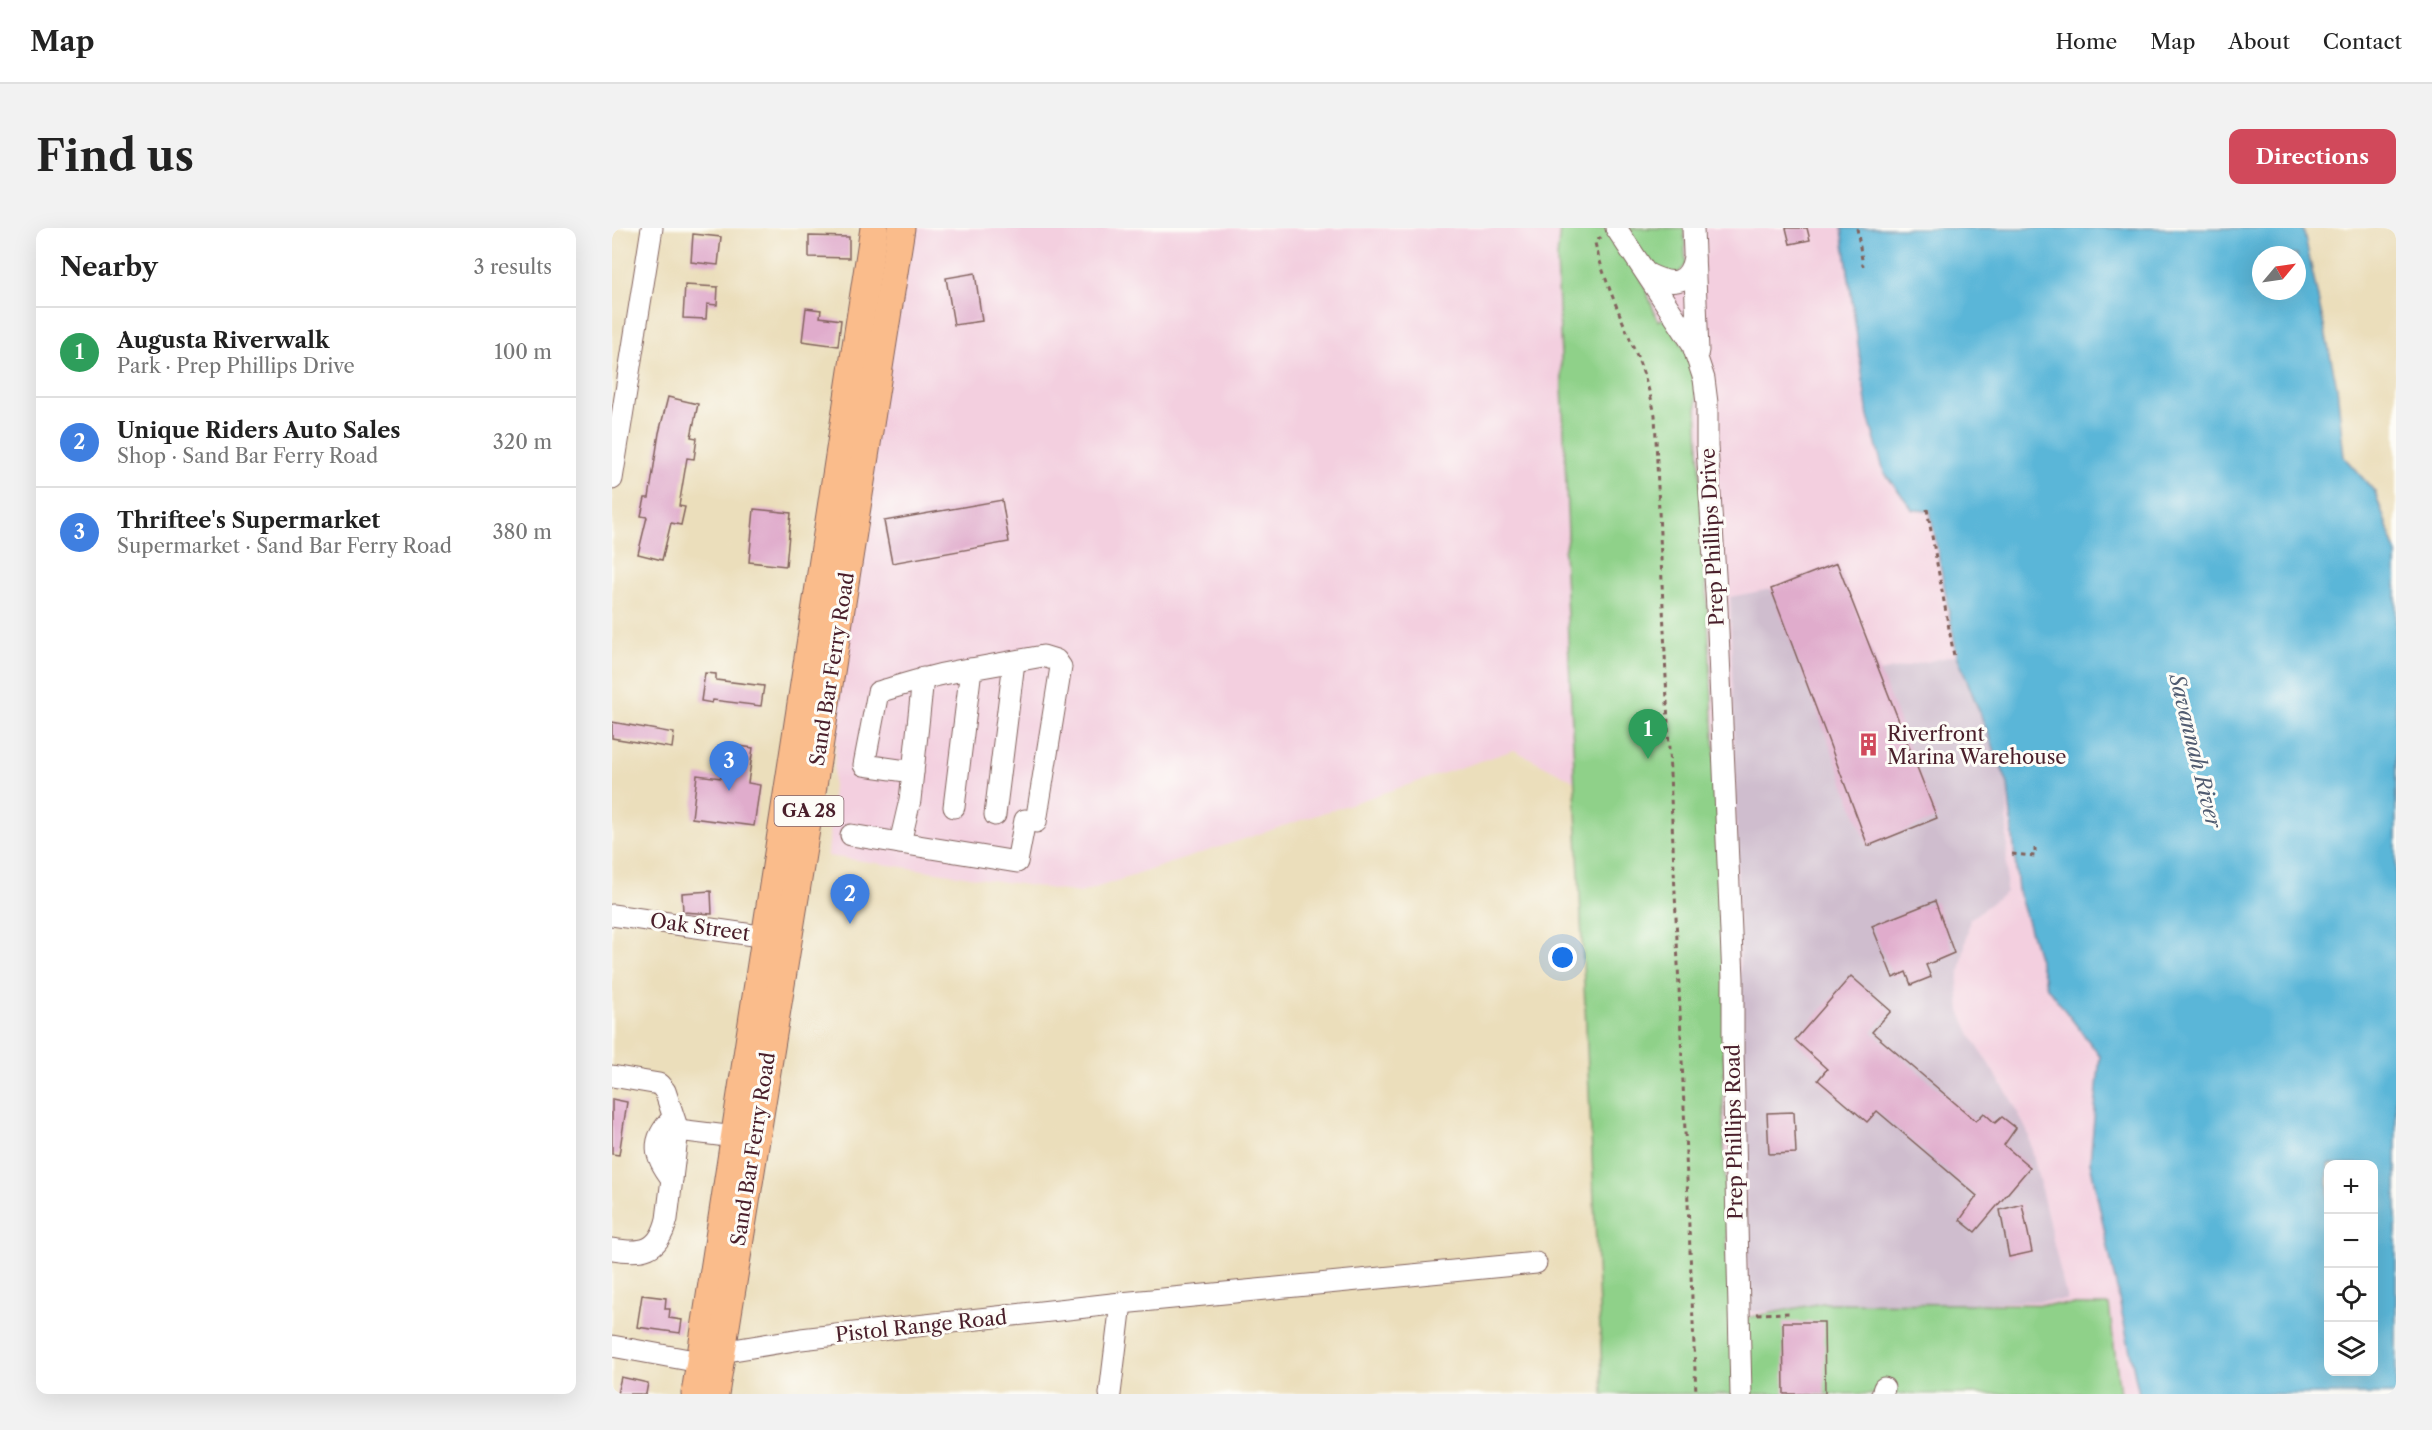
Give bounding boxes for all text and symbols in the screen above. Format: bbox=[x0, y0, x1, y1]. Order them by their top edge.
text: Map bbox=[30, 24, 94, 58]
text: Home bbox=[2056, 29, 2117, 54]
text: Map bbox=[2150, 29, 2195, 54]
text: About bbox=[2228, 29, 2290, 54]
text: Contact bbox=[2323, 29, 2402, 54]
button: Directions bbox=[2229, 129, 2396, 184]
text: Find us bbox=[36, 130, 194, 182]
north arrow bbox=[2252, 246, 2306, 300]
text: Nearby bbox=[60, 251, 158, 283]
text: 3 results bbox=[474, 255, 552, 279]
text: Augusta Riverwalk bbox=[117, 327, 329, 354]
text: 1 bbox=[75, 340, 84, 364]
text: 100 m bbox=[494, 340, 552, 364]
text: Park · Prep Phillips Drive bbox=[117, 354, 355, 378]
text: Unique Riders Auto Sales bbox=[117, 417, 401, 444]
text: 2 bbox=[74, 430, 85, 454]
text: 320 m bbox=[493, 430, 552, 454]
text: Shop · Sand Bar Ferry Road bbox=[117, 444, 378, 468]
street label: Prep Phillips Drive bbox=[1695, 447, 1729, 627]
text: Thriftee's Supermarket bbox=[117, 507, 380, 534]
text: 3 bbox=[74, 520, 85, 544]
text: 380 m bbox=[493, 520, 552, 544]
text: Supermarket · Sand Bar Ferry Road bbox=[117, 534, 452, 558]
street label: Sand Bar Ferry Road bbox=[805, 570, 859, 768]
water label: Savannah River bbox=[2164, 669, 2227, 832]
pin: 1 bbox=[1628, 710, 1668, 759]
place label: Riverfront Marina Warehouse bbox=[1887, 722, 2067, 769]
building icon: Riverfront Marina Warehouse bbox=[1856, 732, 1882, 758]
pin: 3 bbox=[710, 742, 748, 791]
road number: GA 28 bbox=[774, 796, 844, 826]
pin: 2 bbox=[830, 874, 870, 924]
street label: Oak Street bbox=[649, 908, 751, 946]
your location bbox=[1548, 943, 1577, 972]
street label: Prep Phillips Road bbox=[1720, 1044, 1748, 1220]
street label: Sand Bar Ferry Road bbox=[726, 1050, 780, 1248]
map controls bbox=[2324, 1160, 2378, 1376]
button: + bbox=[2324, 1160, 2378, 1214]
button: − bbox=[2324, 1214, 2378, 1268]
button: locate bbox=[2324, 1268, 2378, 1322]
street label: Pistol Range Road bbox=[834, 1305, 1008, 1347]
button: layers bbox=[2324, 1322, 2378, 1376]

